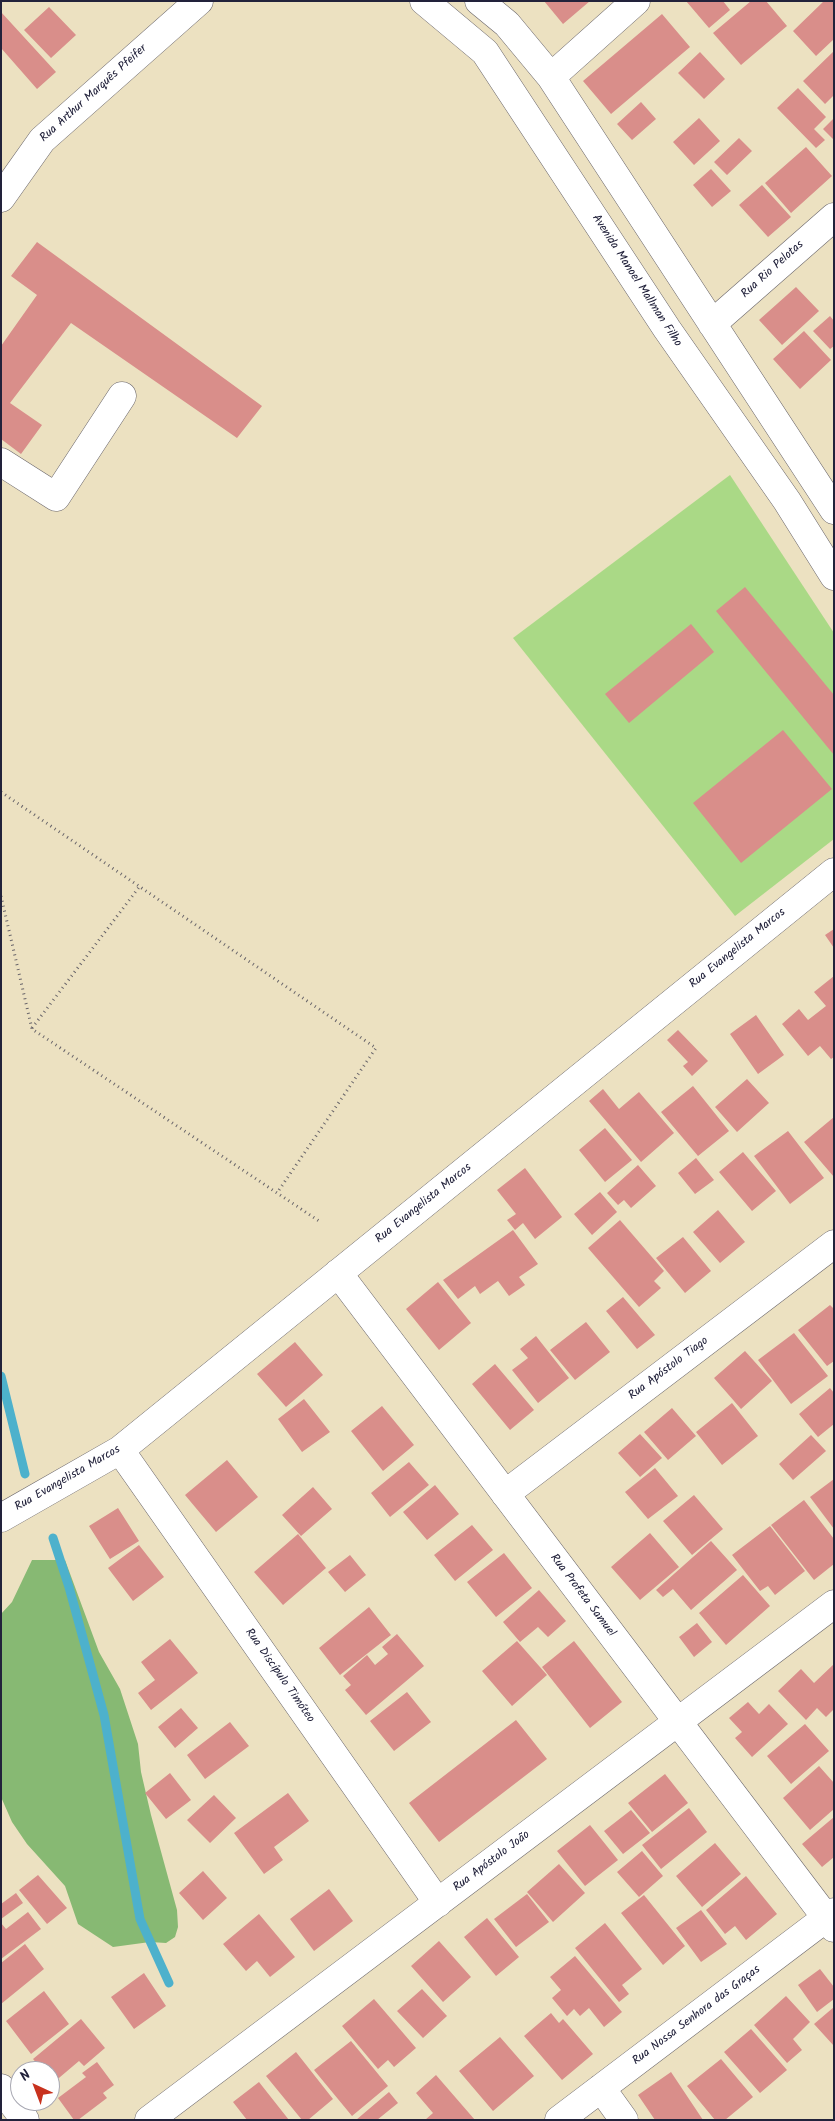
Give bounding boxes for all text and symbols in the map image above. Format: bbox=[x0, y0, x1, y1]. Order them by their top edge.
street label: Rua Arthur Marquês Pfeifer bbox=[38, 42, 150, 146]
street label: Avenida Manoel Mallman Filho bbox=[588, 212, 684, 350]
street label: Rua Rio Pelotas bbox=[739, 238, 807, 302]
street label: Rua Evangelista Marcos bbox=[687, 906, 789, 992]
street label: Rua Evangelista Marcos bbox=[373, 1161, 475, 1247]
street label: Rua Apóstolo Tiago bbox=[626, 1334, 712, 1404]
street label: Rua Evangelista Marcos bbox=[13, 1443, 123, 1515]
street label: Rua Profeta Samuel bbox=[546, 1552, 618, 1640]
street label: Rua Discípulo Timóteo bbox=[241, 1626, 317, 1726]
street label: Rua Apóstolo João bbox=[451, 1829, 533, 1895]
street label: Rua Nossa Senhora das Graças bbox=[630, 1963, 764, 2069]
north arrow bbox=[10, 2061, 60, 2111]
text: N bbox=[15, 2065, 36, 2087]

